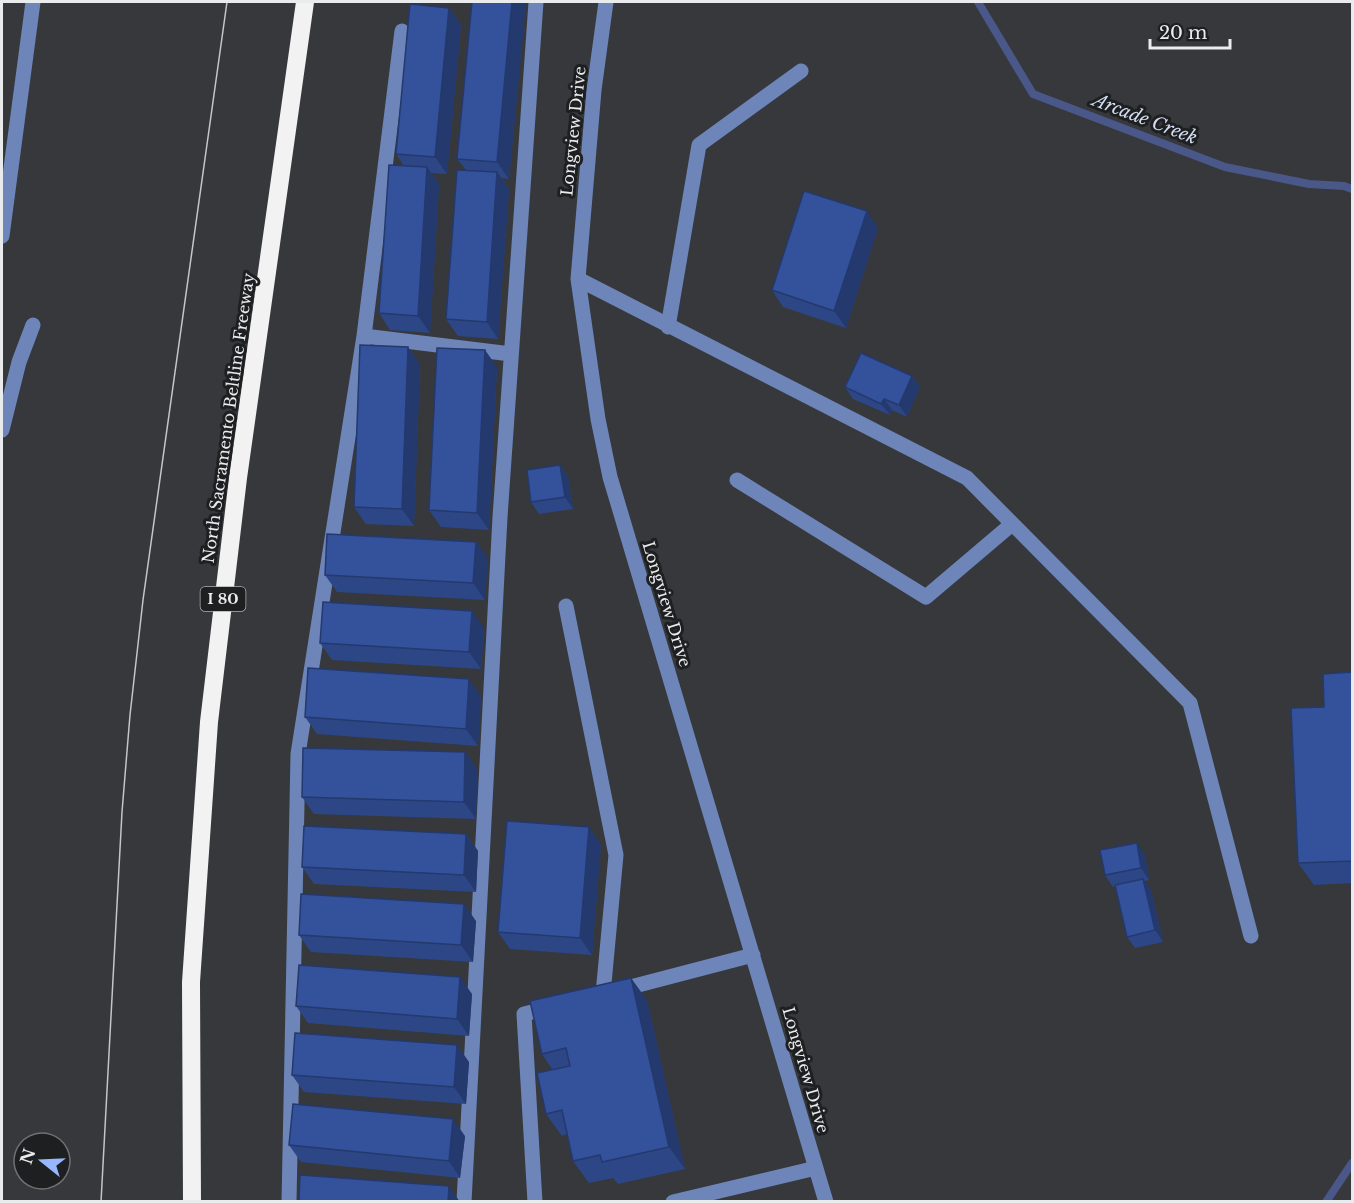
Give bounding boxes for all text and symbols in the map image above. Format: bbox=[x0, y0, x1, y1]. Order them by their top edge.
scale bar bbox=[1150, 12, 1230, 50]
text: 20 m bbox=[1159, 22, 1207, 44]
street label: Longview Drive bbox=[556, 65, 590, 197]
water label: Arcade Creek bbox=[1088, 88, 1200, 149]
street label: North Sacramento Beltline Freeway bbox=[198, 271, 258, 564]
street label: Longview Drive bbox=[638, 539, 696, 669]
road number: I 80 bbox=[200, 587, 246, 611]
street label: Longview Drive bbox=[778, 1005, 834, 1135]
north arrow bbox=[12, 1131, 72, 1191]
text: N bbox=[16, 1146, 40, 1167]

